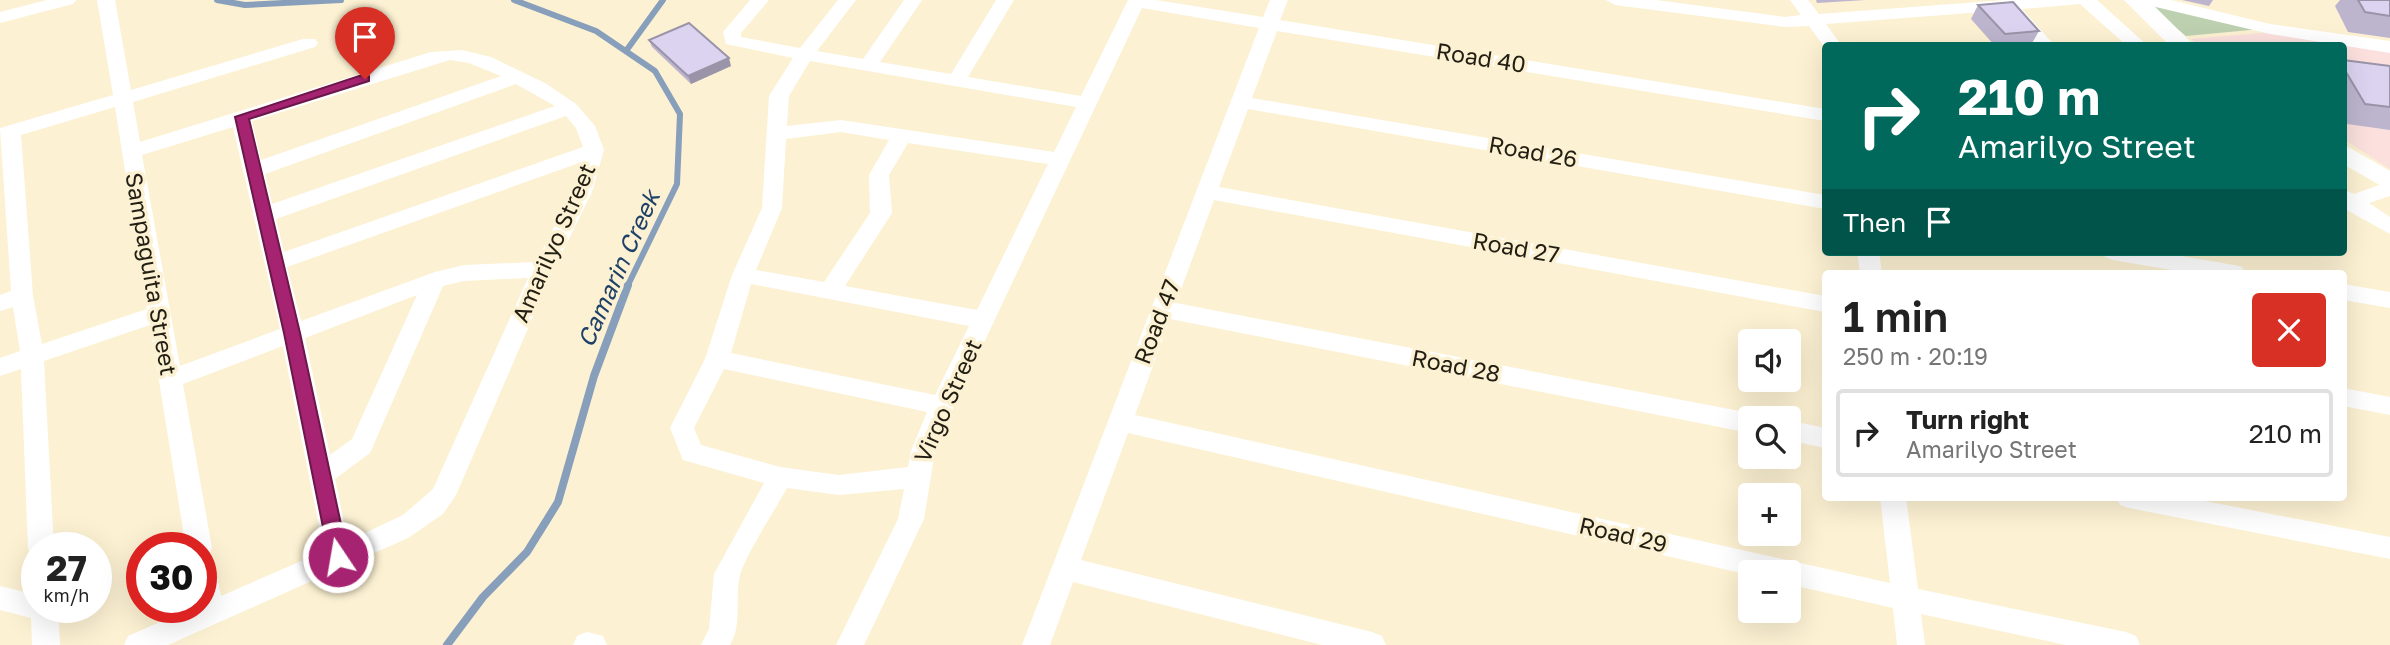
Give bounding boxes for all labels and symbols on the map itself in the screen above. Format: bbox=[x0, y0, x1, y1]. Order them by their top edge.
pin bbox=[335, 7, 395, 79]
street label: Road 40 bbox=[1434, 36, 1528, 78]
street label: Road 26 bbox=[1487, 129, 1580, 173]
street label: Amarilyo Street bbox=[506, 159, 601, 326]
street label: Sampaguita Street bbox=[120, 170, 184, 377]
water label: Camarin Creek bbox=[570, 183, 666, 351]
street label: Road 27 bbox=[1471, 226, 1562, 268]
street label: Road 47 bbox=[1127, 275, 1185, 368]
street label: Virgo Street bbox=[907, 335, 987, 467]
street label: Road 28 bbox=[1410, 343, 1503, 387]
street label: Road 29 bbox=[1577, 510, 1670, 558]
position arrow bbox=[301, 520, 375, 594]
speed limit sign: 30 bbox=[126, 532, 217, 623]

